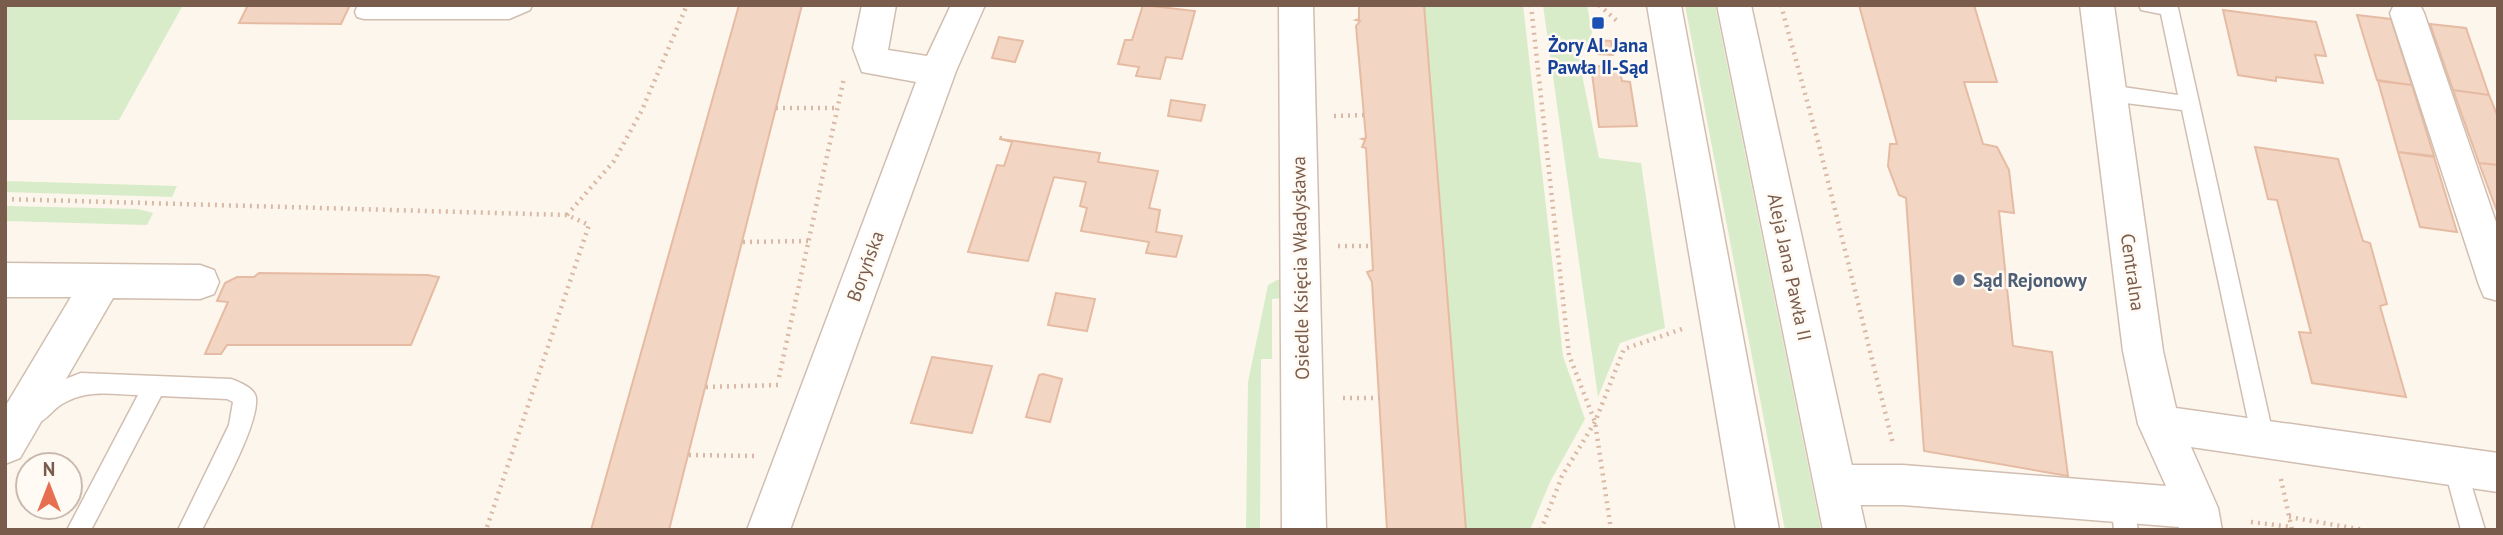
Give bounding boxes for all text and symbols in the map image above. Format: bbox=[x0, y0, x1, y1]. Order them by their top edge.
marker: Żory Al. Jana Pawła II-Sąd bbox=[1590, 15, 1606, 31]
place label: Żory Al. Jana Pawła II-Sąd bbox=[1547, 33, 1649, 79]
street label: Osiedle Księcia Władysława bbox=[1286, 156, 1314, 380]
street label: Aleja Jana Pawła II bbox=[1763, 191, 1817, 343]
street label: Boryńska bbox=[841, 227, 889, 305]
street label: Centralna bbox=[2116, 232, 2150, 312]
place label: Sąd Rejonowy bbox=[1973, 268, 2088, 292]
marker: Sąd Rejonowy bbox=[1951, 272, 1967, 288]
north arrow bbox=[14, 451, 84, 521]
text: N bbox=[43, 457, 55, 481]

